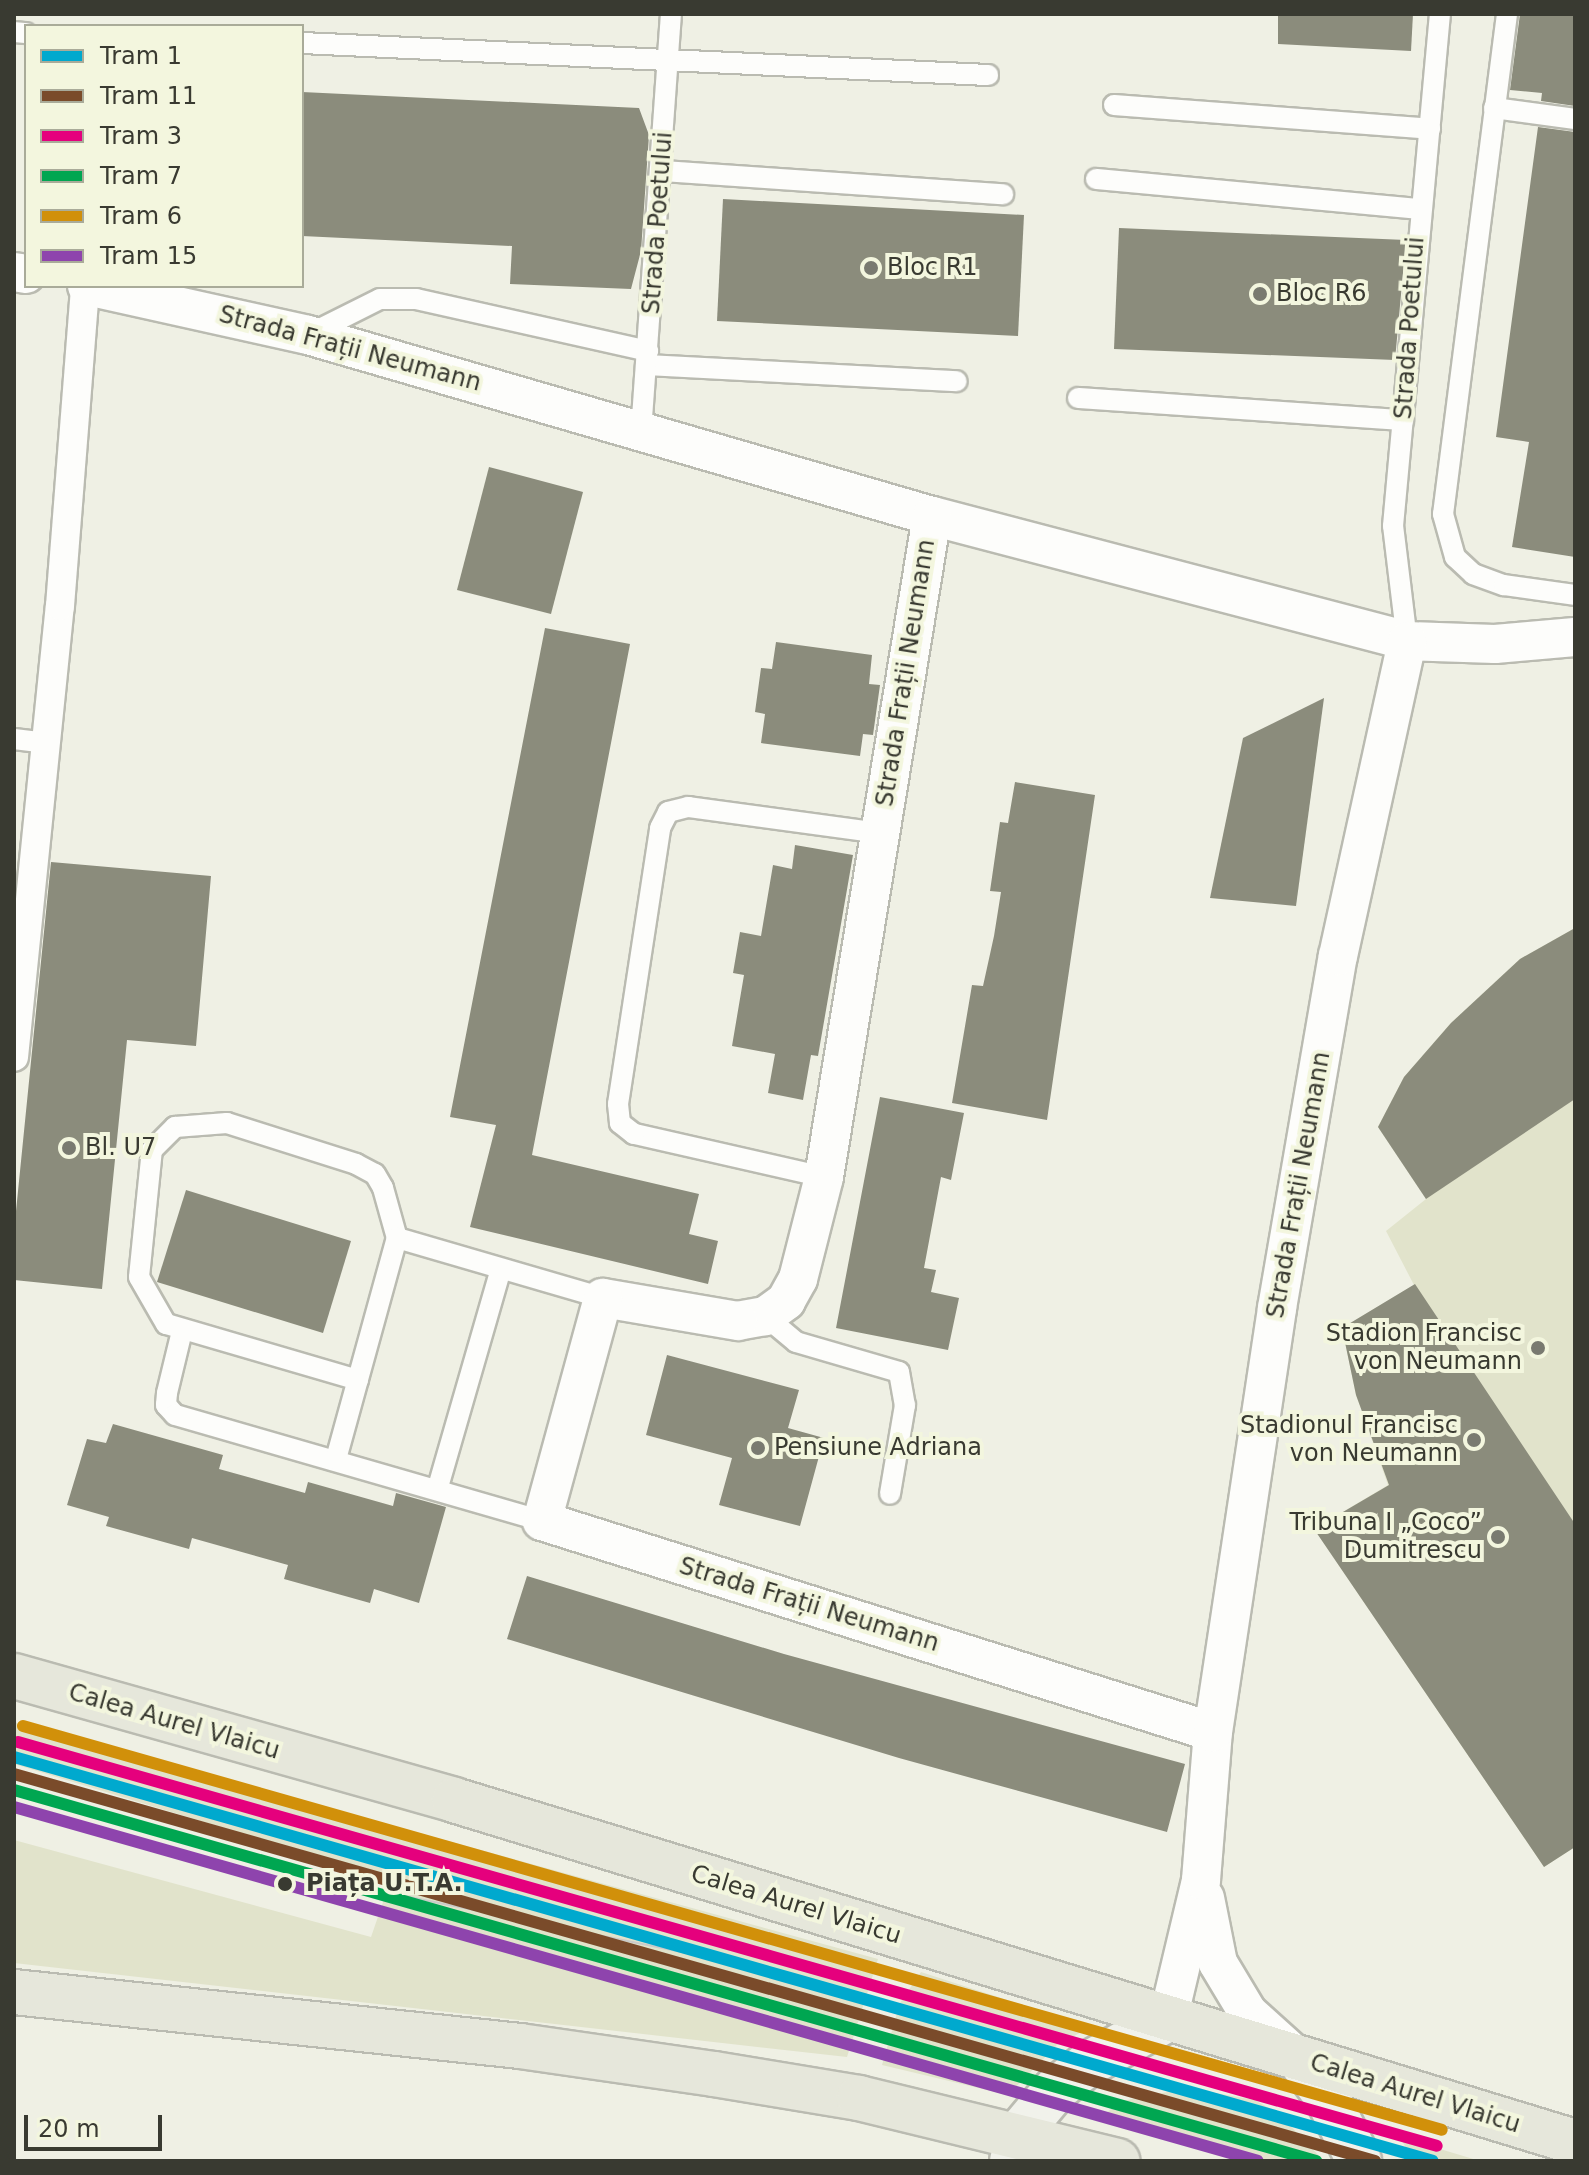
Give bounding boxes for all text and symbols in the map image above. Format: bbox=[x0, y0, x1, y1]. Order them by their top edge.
legend bbox=[24, 24, 304, 288]
text: Tram 1 bbox=[100, 42, 182, 70]
text: Tram 11 bbox=[100, 82, 197, 110]
text: Tram 3 bbox=[100, 122, 182, 150]
street label: Strada Poetului bbox=[637, 131, 679, 315]
text: Tram 7 bbox=[100, 162, 182, 190]
text: Tram 6 bbox=[100, 202, 182, 230]
street label: Strada Poetului bbox=[1389, 236, 1431, 420]
text: Tram 15 bbox=[100, 242, 197, 270]
place label: Bloc R1 bbox=[887, 254, 978, 282]
marker: Bloc R1 bbox=[862, 259, 880, 277]
place label: Bloc R6 bbox=[1276, 280, 1367, 308]
marker: Bloc R6 bbox=[1251, 285, 1269, 303]
street label: Strada Frații Neumann bbox=[216, 300, 484, 398]
street label: Strada Frații Neumann bbox=[871, 537, 941, 809]
street label: Strada Frații Neumann bbox=[1261, 1049, 1337, 1321]
place label: Bl. U7 bbox=[85, 1134, 156, 1162]
marker: Bl. U7 bbox=[60, 1139, 78, 1157]
place label: Stadion Francisc von Neumann bbox=[1326, 1320, 1522, 1376]
marker: Stadion Francisc von Neumann bbox=[1529, 1339, 1547, 1357]
place label: Stadionul Francisc von Neumann bbox=[1240, 1412, 1458, 1468]
marker: Stadionul Francisc von Neumann bbox=[1465, 1431, 1483, 1449]
place label: Pensiune Adriana bbox=[774, 1434, 982, 1462]
marker: Pensiune Adriana bbox=[749, 1439, 767, 1457]
place label: Tribuna I „Coco” Dumitrescu bbox=[1290, 1509, 1482, 1565]
marker: Tribuna I „Coco” Dumitrescu bbox=[1489, 1528, 1507, 1546]
street label: Strada Frații Neumann bbox=[676, 1552, 942, 1658]
street label: Calea Aurel Vlaicu bbox=[65, 1678, 283, 1766]
street label: Calea Aurel Vlaicu bbox=[687, 1859, 905, 1951]
marker: Piața U.T.A. bbox=[271, 1870, 299, 1898]
place label: Piața U.T.A. bbox=[306, 1870, 463, 1898]
street label: Calea Aurel Vlaicu bbox=[1306, 2048, 1524, 2140]
scale bar bbox=[28, 2099, 166, 2149]
text: 20 m bbox=[38, 2115, 100, 2143]

